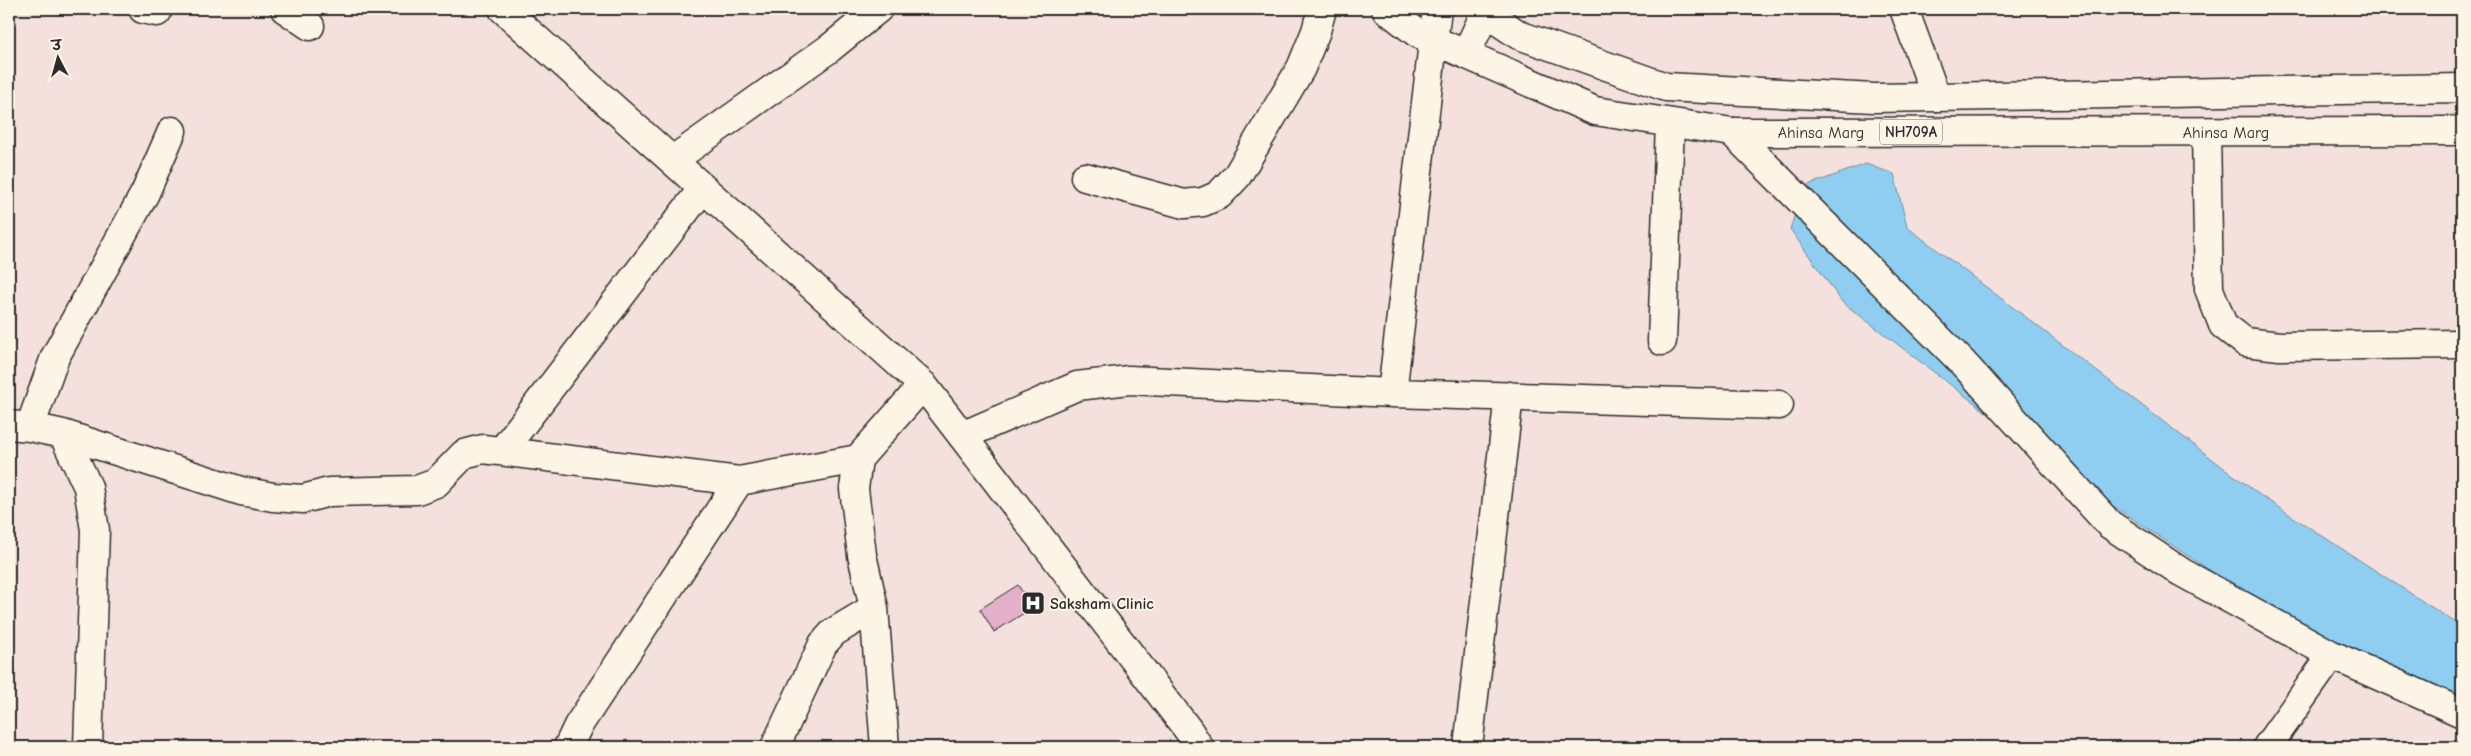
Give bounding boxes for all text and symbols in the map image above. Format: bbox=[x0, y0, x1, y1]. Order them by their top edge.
north arrow bbox=[32, 32, 82, 82]
text: उ bbox=[49, 36, 64, 55]
road number: NH709A bbox=[1880, 120, 1942, 144]
street label: Ahinsa Marg bbox=[1778, 124, 1864, 142]
street label: Ahinsa Marg bbox=[2183, 124, 2269, 142]
hospital icon: Saksham Clinic bbox=[1020, 590, 1046, 616]
place label: Saksham Clinic bbox=[1050, 595, 1154, 613]

